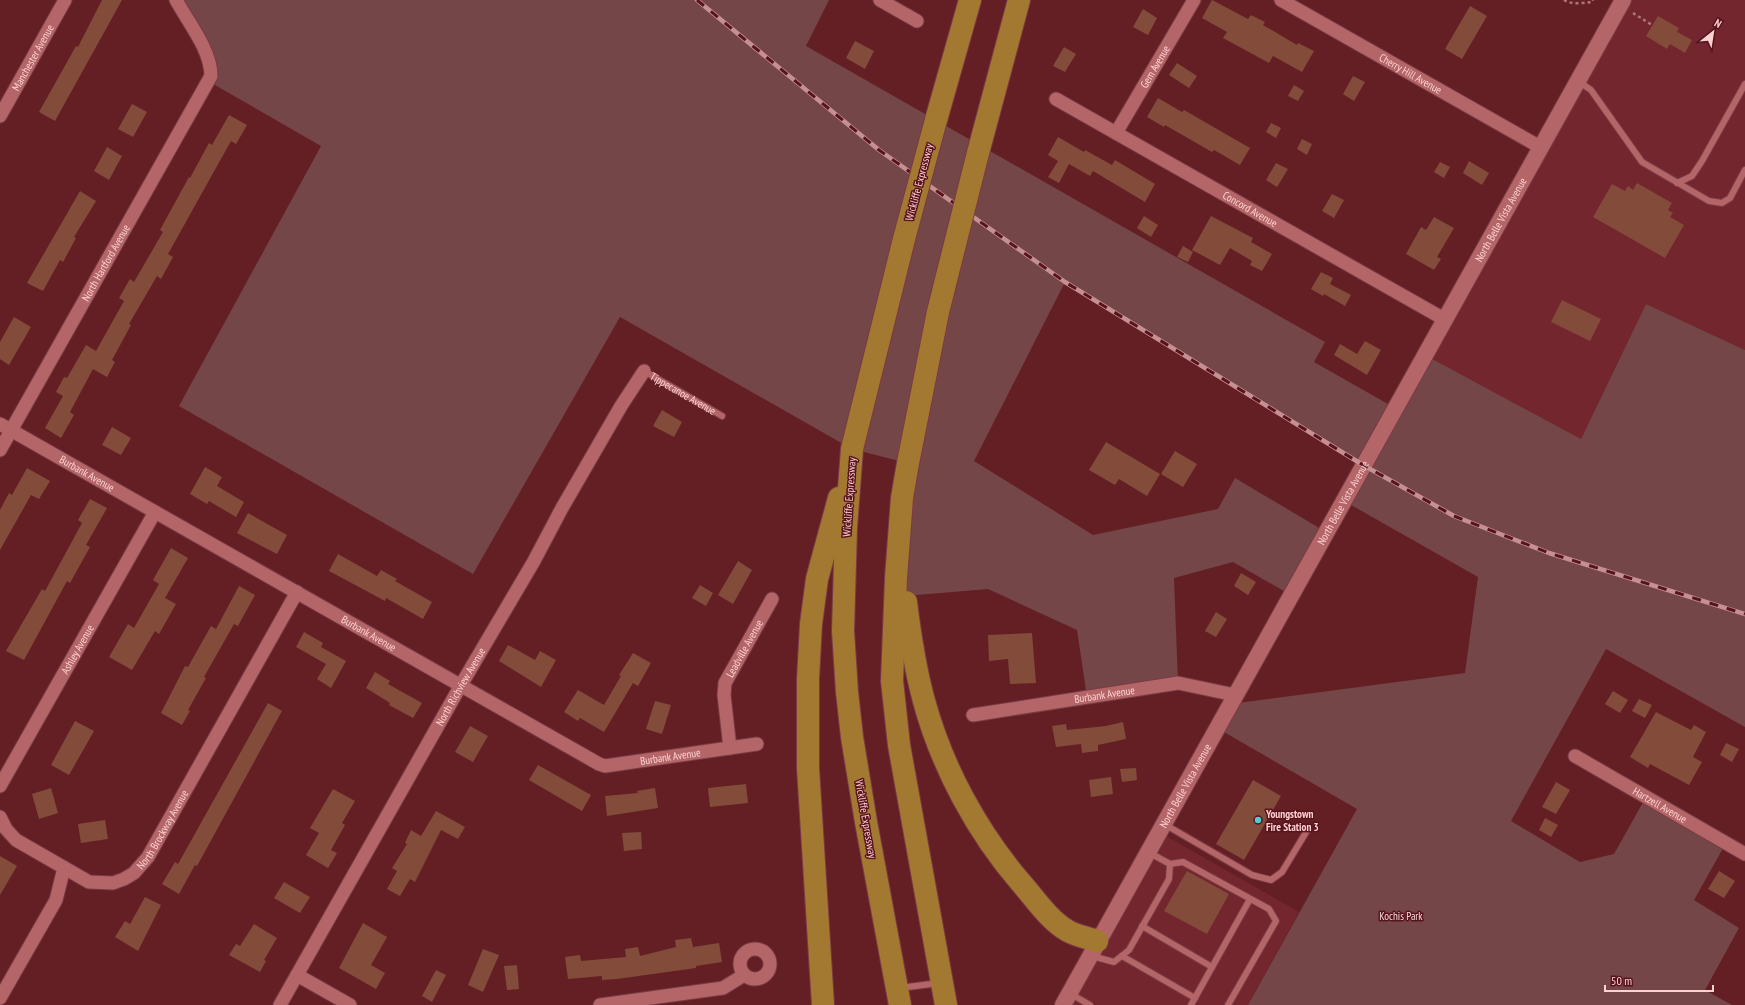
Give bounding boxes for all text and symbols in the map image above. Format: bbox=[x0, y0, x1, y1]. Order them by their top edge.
north arrow bbox=[1693, 12, 1733, 52]
text: N bbox=[1712, 16, 1724, 31]
street label: Manchester Avenue bbox=[9, 22, 57, 93]
street label: Gem Avenue bbox=[1137, 42, 1173, 90]
street label: Cherry Hill Avenue bbox=[1377, 50, 1445, 97]
street label: Wickliffe Expressway bbox=[902, 141, 936, 222]
street label: North Belle Vista Avenue bbox=[1472, 175, 1530, 264]
street label: Concord Avenue bbox=[1220, 188, 1280, 230]
street label: North Hartford Avenue bbox=[78, 221, 133, 304]
street label: Tippecanoe Avenue bbox=[648, 369, 719, 418]
street label: Burbank Avenue bbox=[57, 452, 117, 495]
street label: Wickliffe Expressway bbox=[839, 456, 859, 537]
street label: North Belle Vista Avenue bbox=[1314, 458, 1372, 547]
street label: Burbank Avenue bbox=[339, 612, 399, 655]
street label: Leadville Avenue bbox=[723, 617, 766, 680]
street label: Ashley Avenue bbox=[58, 622, 97, 676]
street label: North Richview Avenue bbox=[432, 645, 489, 728]
street label: Burbank Avenue bbox=[1073, 683, 1136, 706]
street label: North Belle Vista Avenue bbox=[1156, 741, 1214, 830]
street label: Burbank Avenue bbox=[639, 745, 702, 768]
street label: Wickliffe Expressway bbox=[852, 779, 880, 860]
street label: Hartzell Avenue bbox=[1630, 784, 1690, 826]
street label: North Brockway Avenue bbox=[133, 787, 192, 872]
place label: Youngstown Fire Station 3 bbox=[1265, 807, 1319, 834]
marker: Youngstown Fire Station 3 bbox=[1253, 815, 1263, 825]
park label: Kochis Park bbox=[1379, 909, 1423, 923]
scale bar bbox=[1605, 967, 1713, 993]
text: 50 m bbox=[1611, 973, 1632, 988]

